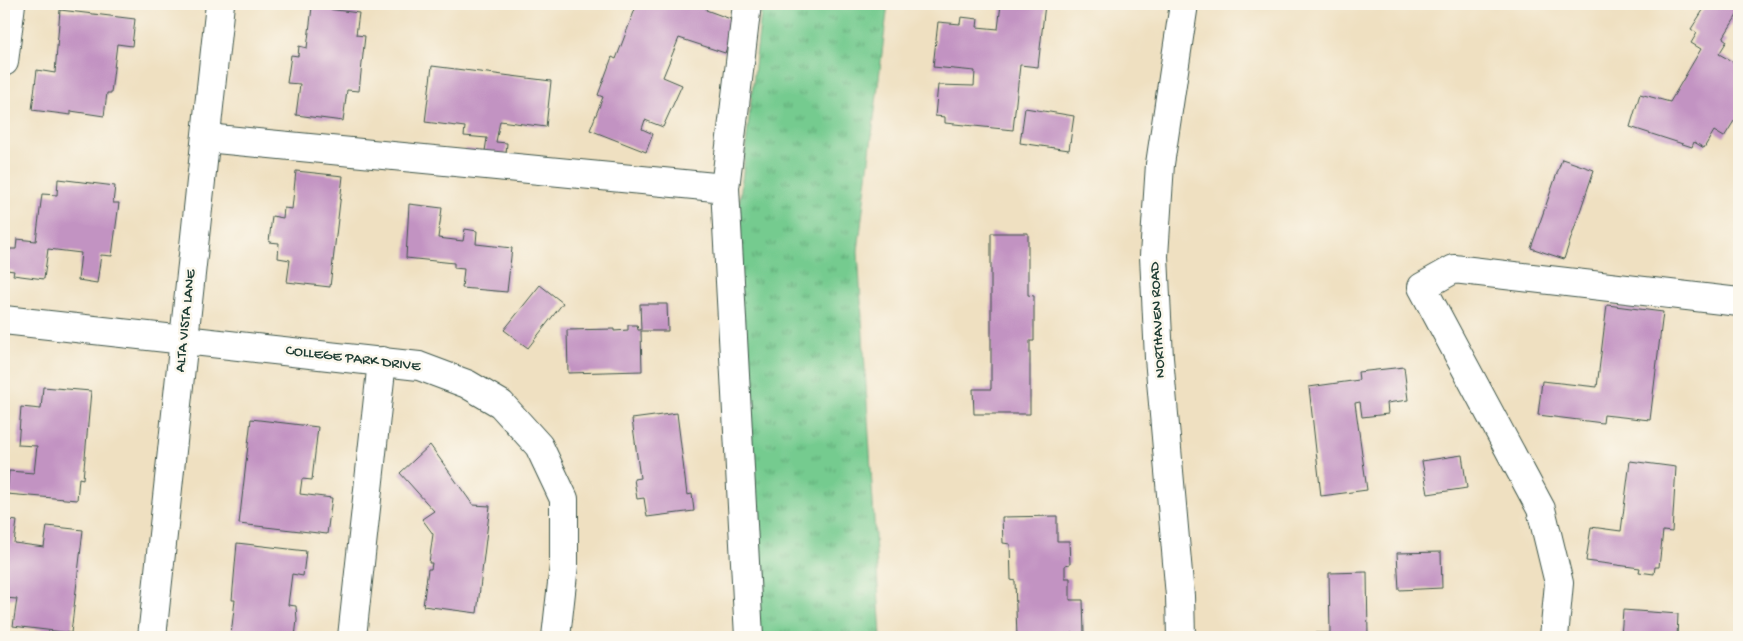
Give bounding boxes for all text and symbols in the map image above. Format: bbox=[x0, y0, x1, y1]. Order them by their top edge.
street label: NORTHAVEN ROAD bbox=[1146, 261, 1170, 379]
street label: ALTA VISTA LANE bbox=[172, 268, 200, 373]
street label: COLLEGE PARK DRIVE bbox=[285, 342, 422, 376]

